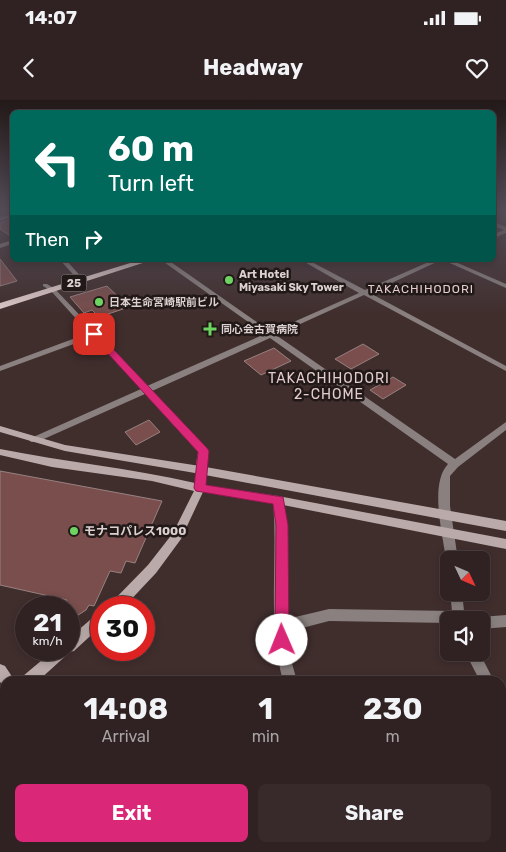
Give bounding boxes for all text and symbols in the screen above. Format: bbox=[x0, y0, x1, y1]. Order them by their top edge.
text: 14:07 bbox=[25, 6, 77, 29]
icon: back bbox=[15, 54, 43, 82]
text: Headway bbox=[203, 54, 303, 81]
icon: heart bbox=[463, 54, 491, 82]
text: 60 m bbox=[108, 128, 194, 170]
icon: left bbox=[25, 130, 90, 195]
text: Turn left bbox=[108, 170, 194, 197]
icon: right bbox=[79, 225, 107, 253]
text: Then bbox=[25, 228, 69, 251]
place label: Art Hotel Miyasaki Sky Tower bbox=[239, 268, 344, 294]
road number: 25 bbox=[62, 274, 86, 292]
marker: Art Hotel Miyasaki Sky Tower bbox=[223, 274, 235, 286]
district label: TAKACHIHODORI bbox=[368, 282, 474, 296]
marker: 日本生命宮崎駅前ビル bbox=[93, 296, 105, 308]
place label: 日本生命宮崎駅前ビル bbox=[109, 296, 219, 309]
pin bbox=[73, 313, 115, 355]
icon: arrive bbox=[80, 320, 108, 348]
marker: 同心会古賀病院 bbox=[203, 322, 217, 336]
place label: 同心会古賀病院 bbox=[221, 323, 298, 336]
district label: TAKACHIHODORI 2-CHOME bbox=[268, 370, 390, 403]
place label: モナコパレス1000 bbox=[84, 524, 186, 538]
marker: モナコパレス1000 bbox=[68, 525, 80, 537]
north arrow bbox=[440, 551, 490, 601]
map controls bbox=[440, 551, 490, 661]
speed limit sign: 30 bbox=[90, 596, 155, 661]
text: 21 bbox=[33, 608, 62, 637]
button: sound bbox=[440, 611, 490, 661]
position arrow bbox=[255, 613, 307, 665]
text: km/h bbox=[33, 634, 62, 648]
text: 14:08 bbox=[83, 691, 168, 727]
text: 1 bbox=[258, 691, 273, 727]
text: 230 bbox=[363, 691, 423, 727]
text: Arrival bbox=[102, 727, 150, 746]
text: min bbox=[252, 727, 279, 746]
text: m bbox=[386, 727, 400, 746]
button: Exit bbox=[15, 784, 248, 842]
button: Share bbox=[258, 784, 491, 842]

